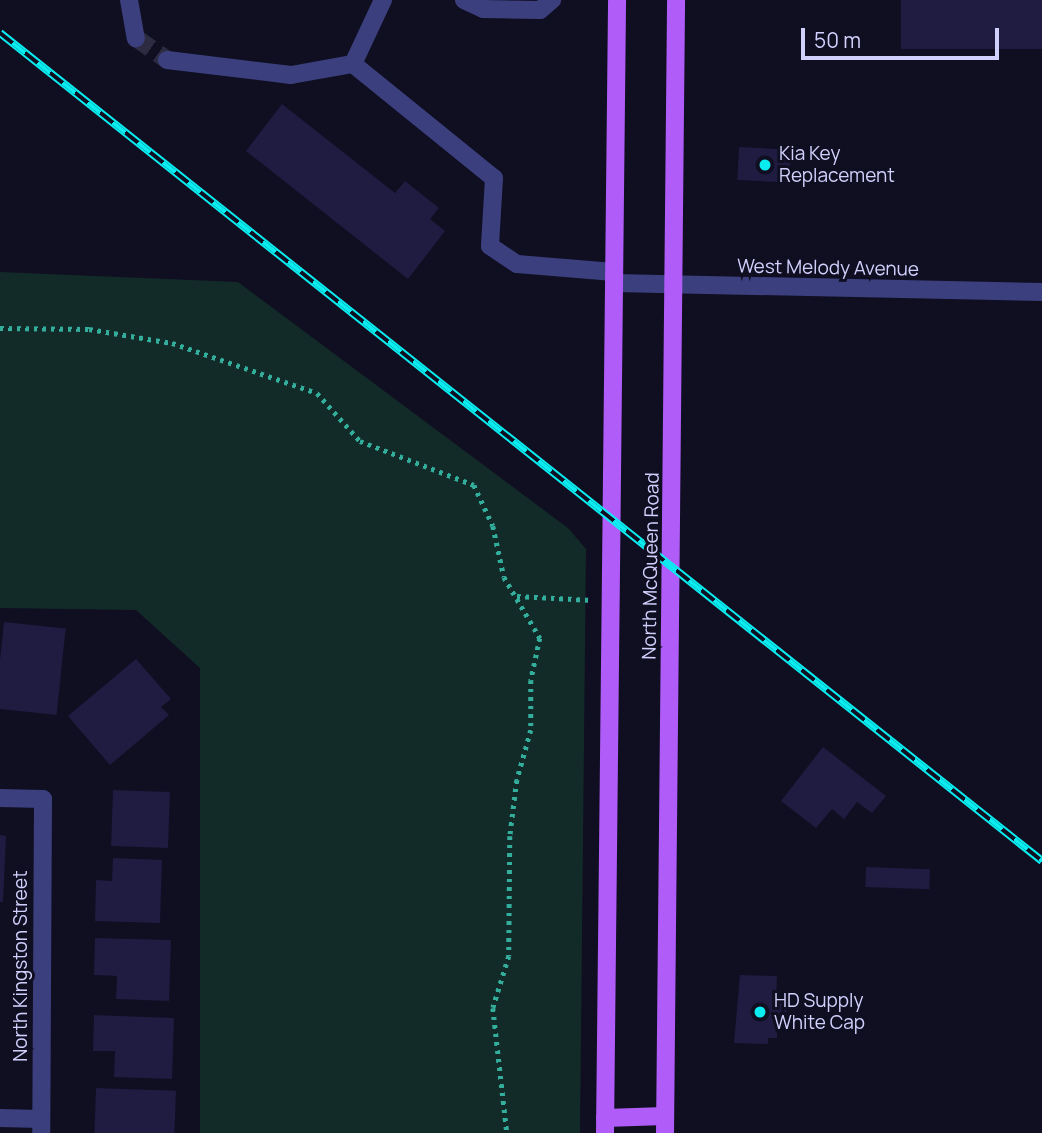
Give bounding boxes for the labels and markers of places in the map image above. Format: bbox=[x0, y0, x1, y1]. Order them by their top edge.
place label: Kia Key Replacement bbox=[779, 143, 895, 187]
marker: Kia Key Replacement bbox=[757, 157, 773, 173]
place label: HD Supply White Cap bbox=[774, 990, 865, 1034]
marker: HD Supply White Cap bbox=[752, 1004, 768, 1020]

